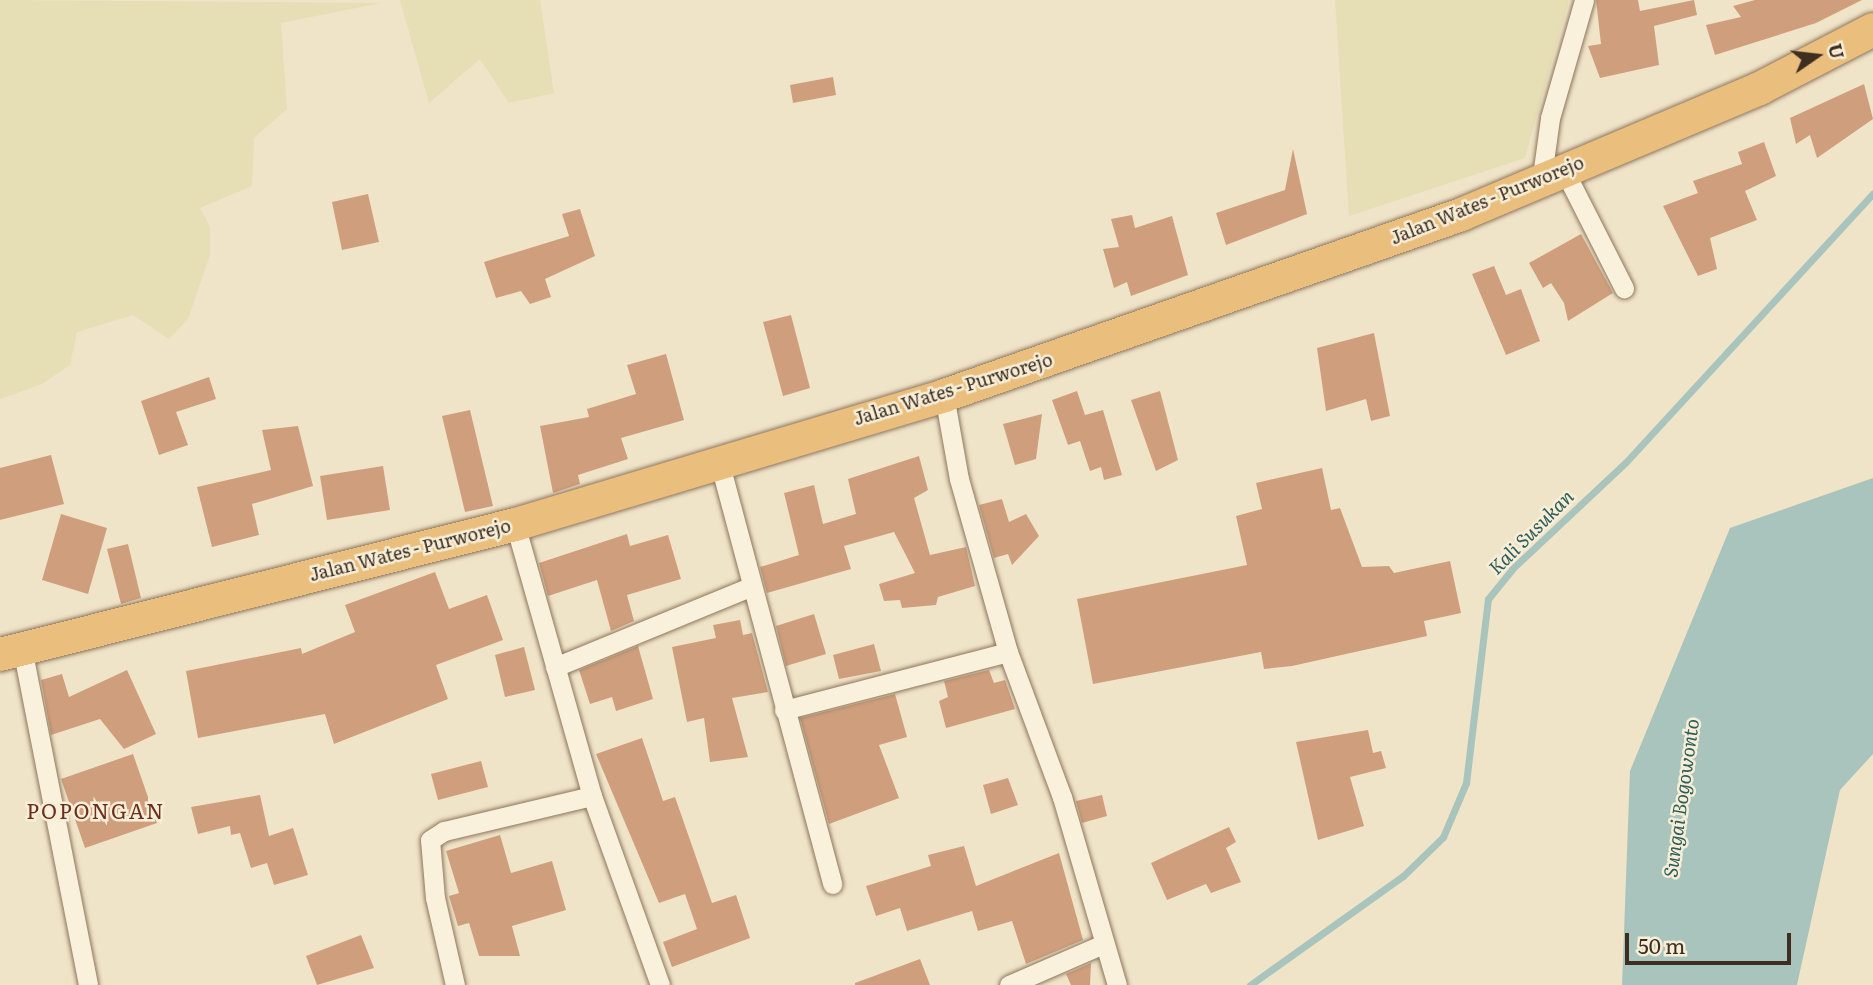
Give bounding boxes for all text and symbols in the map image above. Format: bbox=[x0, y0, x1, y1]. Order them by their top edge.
north arrow bbox=[1782, 21, 1852, 91]
text: U bbox=[1822, 40, 1853, 62]
street label: Jalan Wates - Purworejo bbox=[1387, 151, 1587, 249]
street label: Jalan Wates - Purworejo bbox=[851, 348, 1055, 430]
water label: Kali Susukan bbox=[1484, 485, 1578, 579]
street label: Jalan Wates - Purworejo bbox=[307, 515, 513, 585]
water label: Sungai Bogowonto bbox=[1659, 717, 1703, 879]
district label: POPONGAN bbox=[27, 797, 165, 823]
scale bar bbox=[1628, 918, 1794, 962]
text: 50 m bbox=[1638, 929, 1685, 960]

